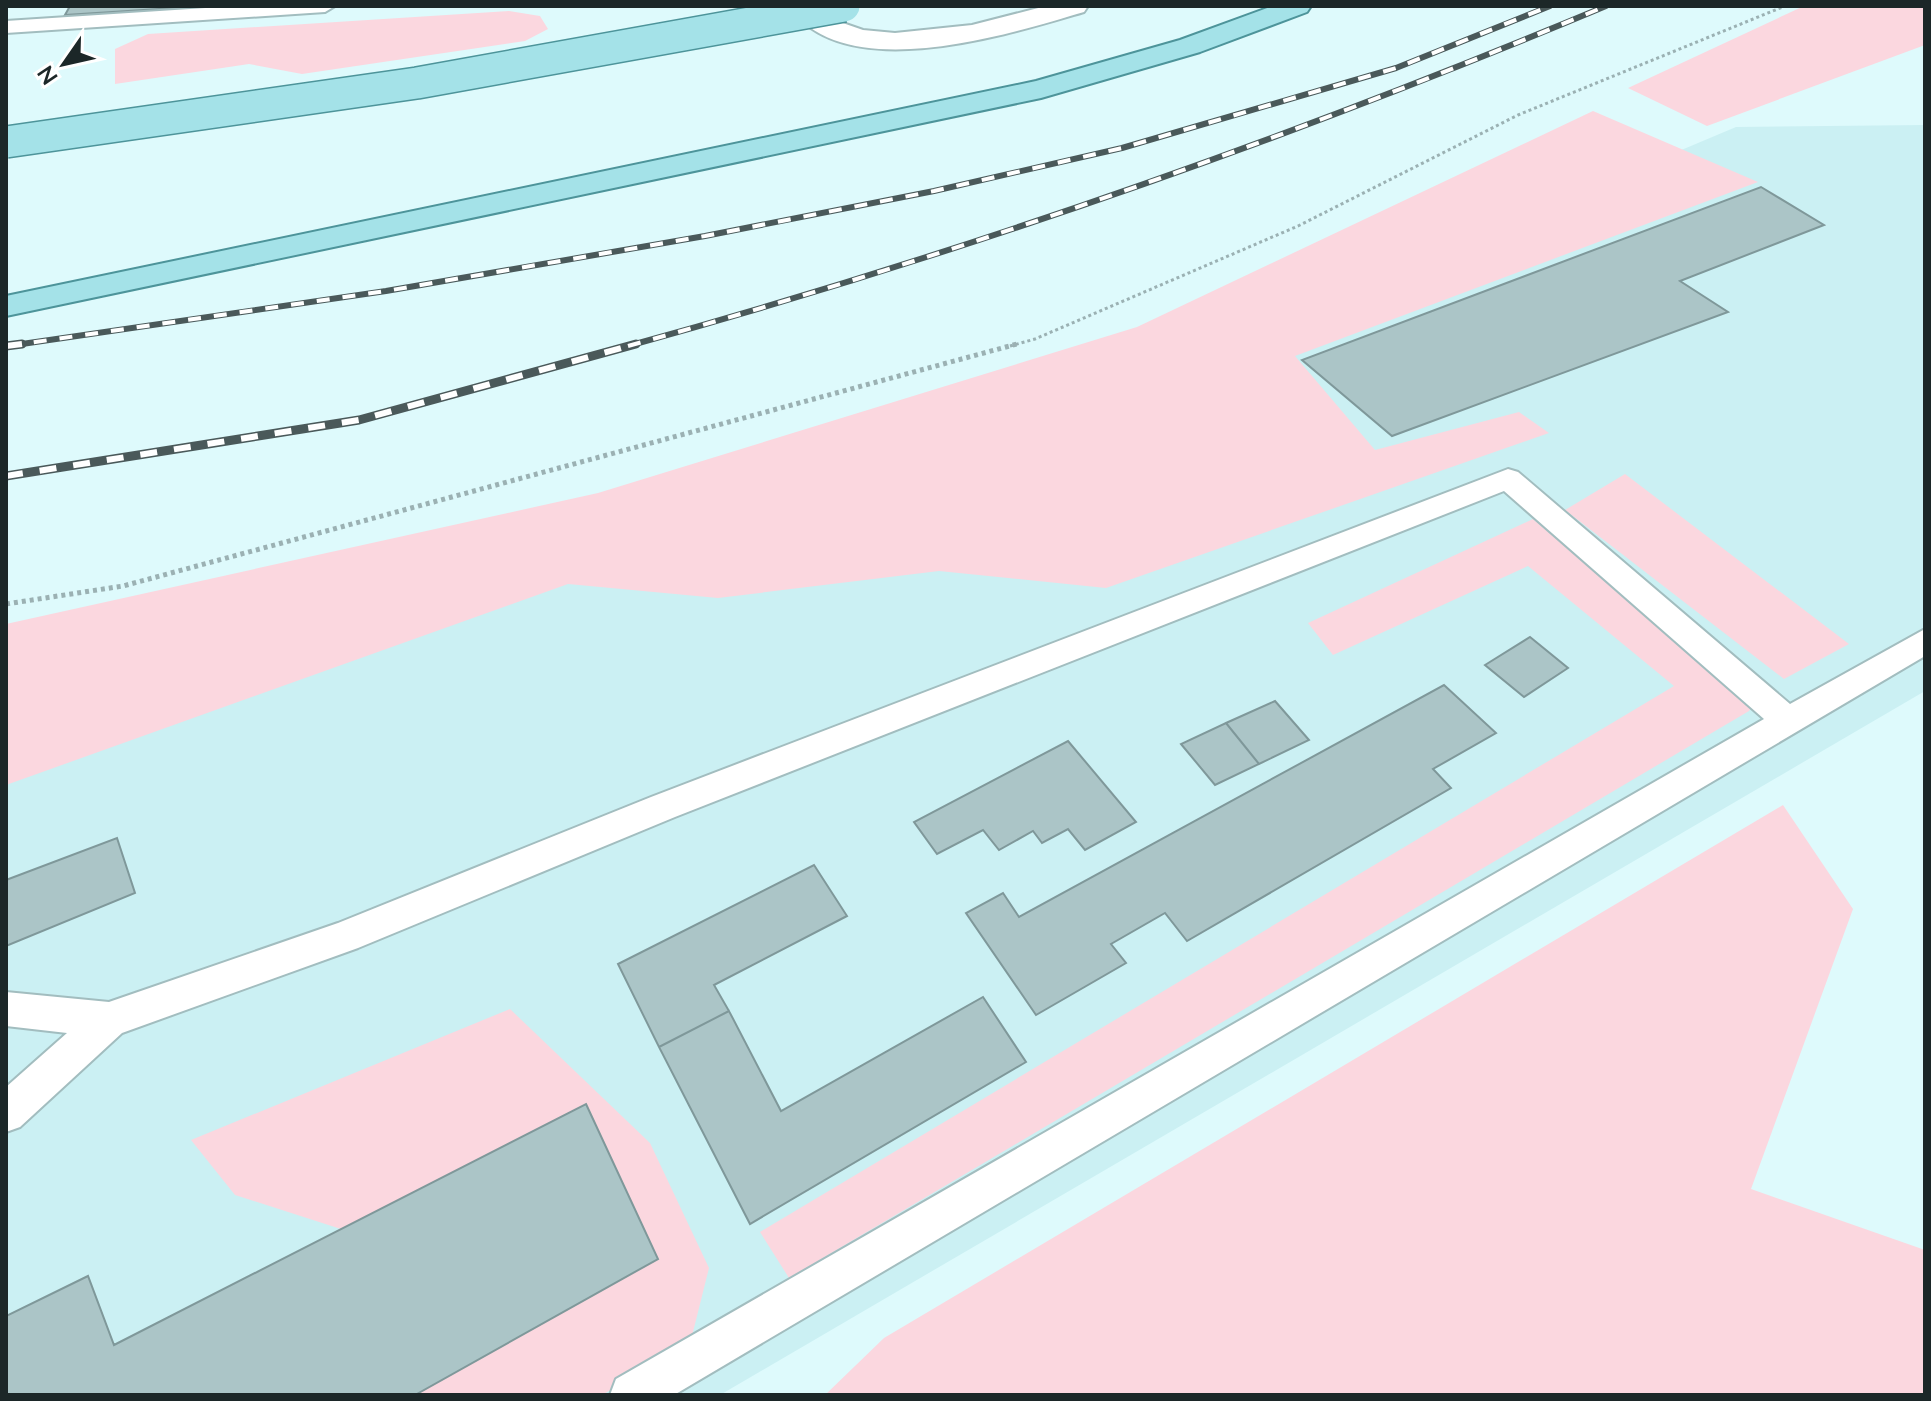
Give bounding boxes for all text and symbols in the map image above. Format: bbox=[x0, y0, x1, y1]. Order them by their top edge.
north arrow bbox=[24, 24, 104, 104]
text: N bbox=[31, 61, 63, 90]

